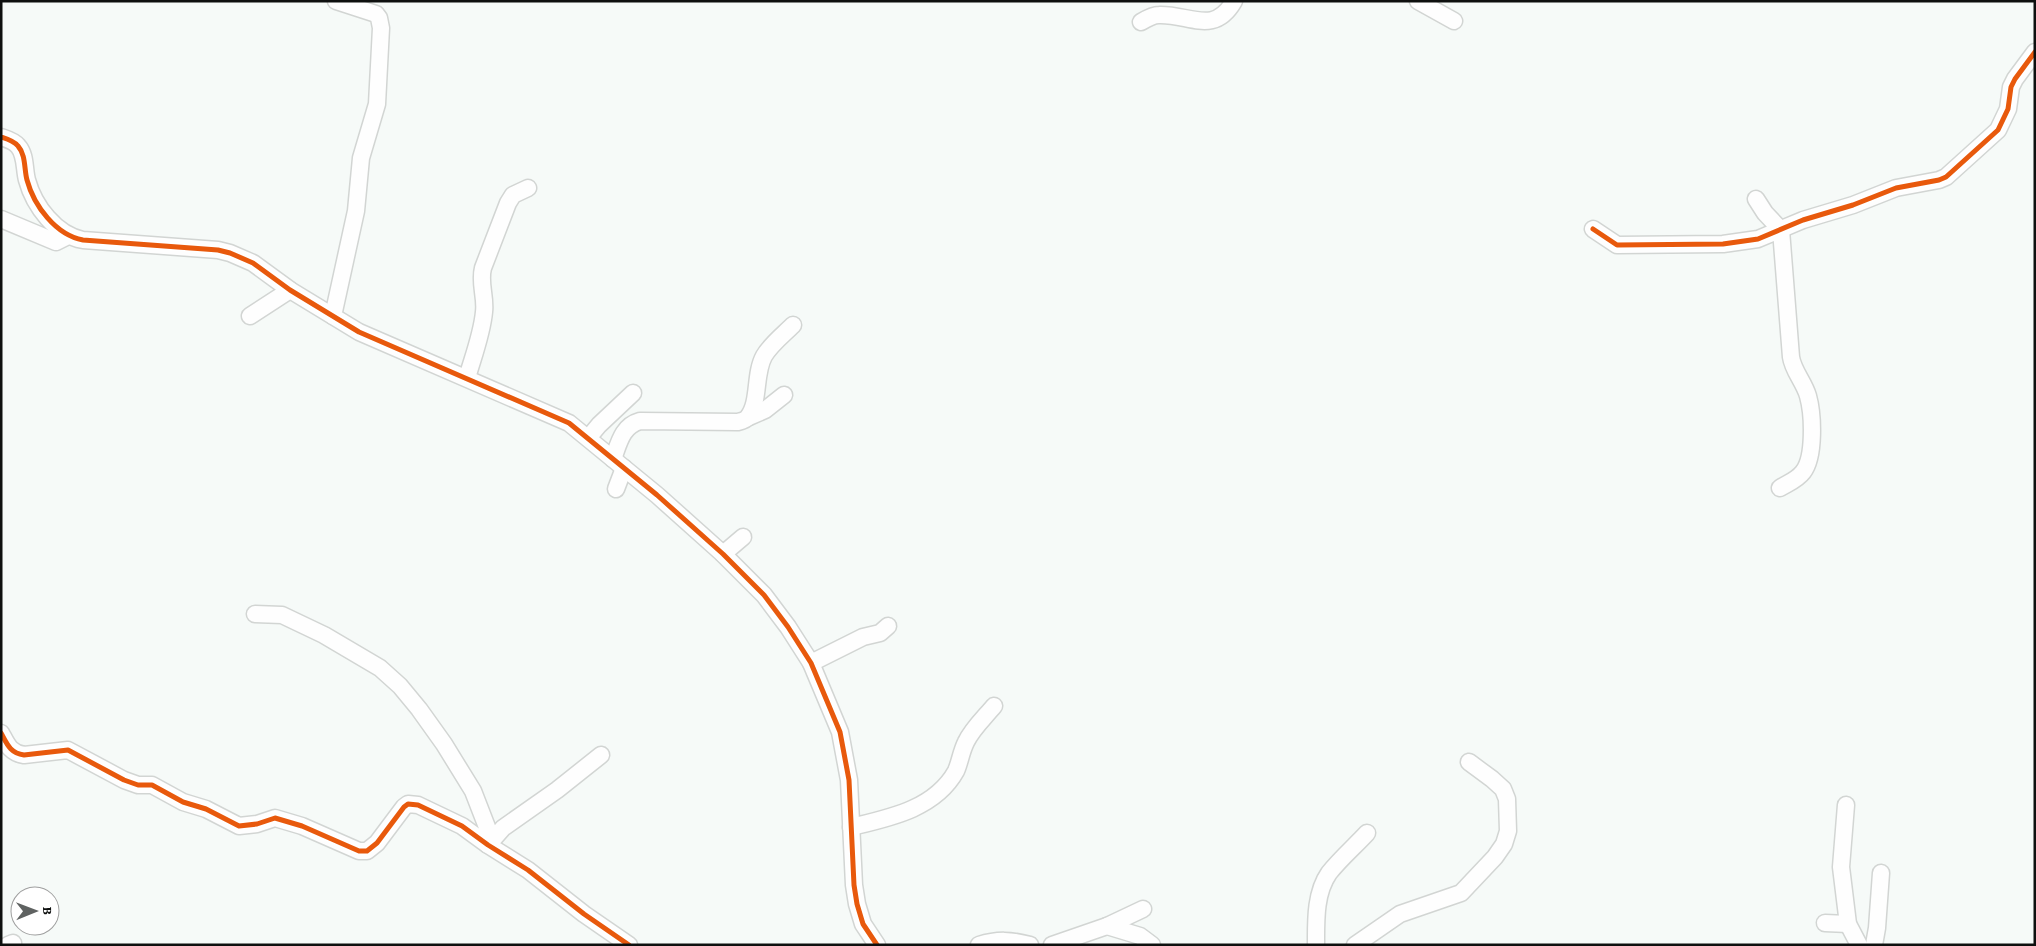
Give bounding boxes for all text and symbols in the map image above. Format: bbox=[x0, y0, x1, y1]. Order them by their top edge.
north arrow bbox=[10, 886, 60, 936]
text: B bbox=[40, 907, 56, 915]

